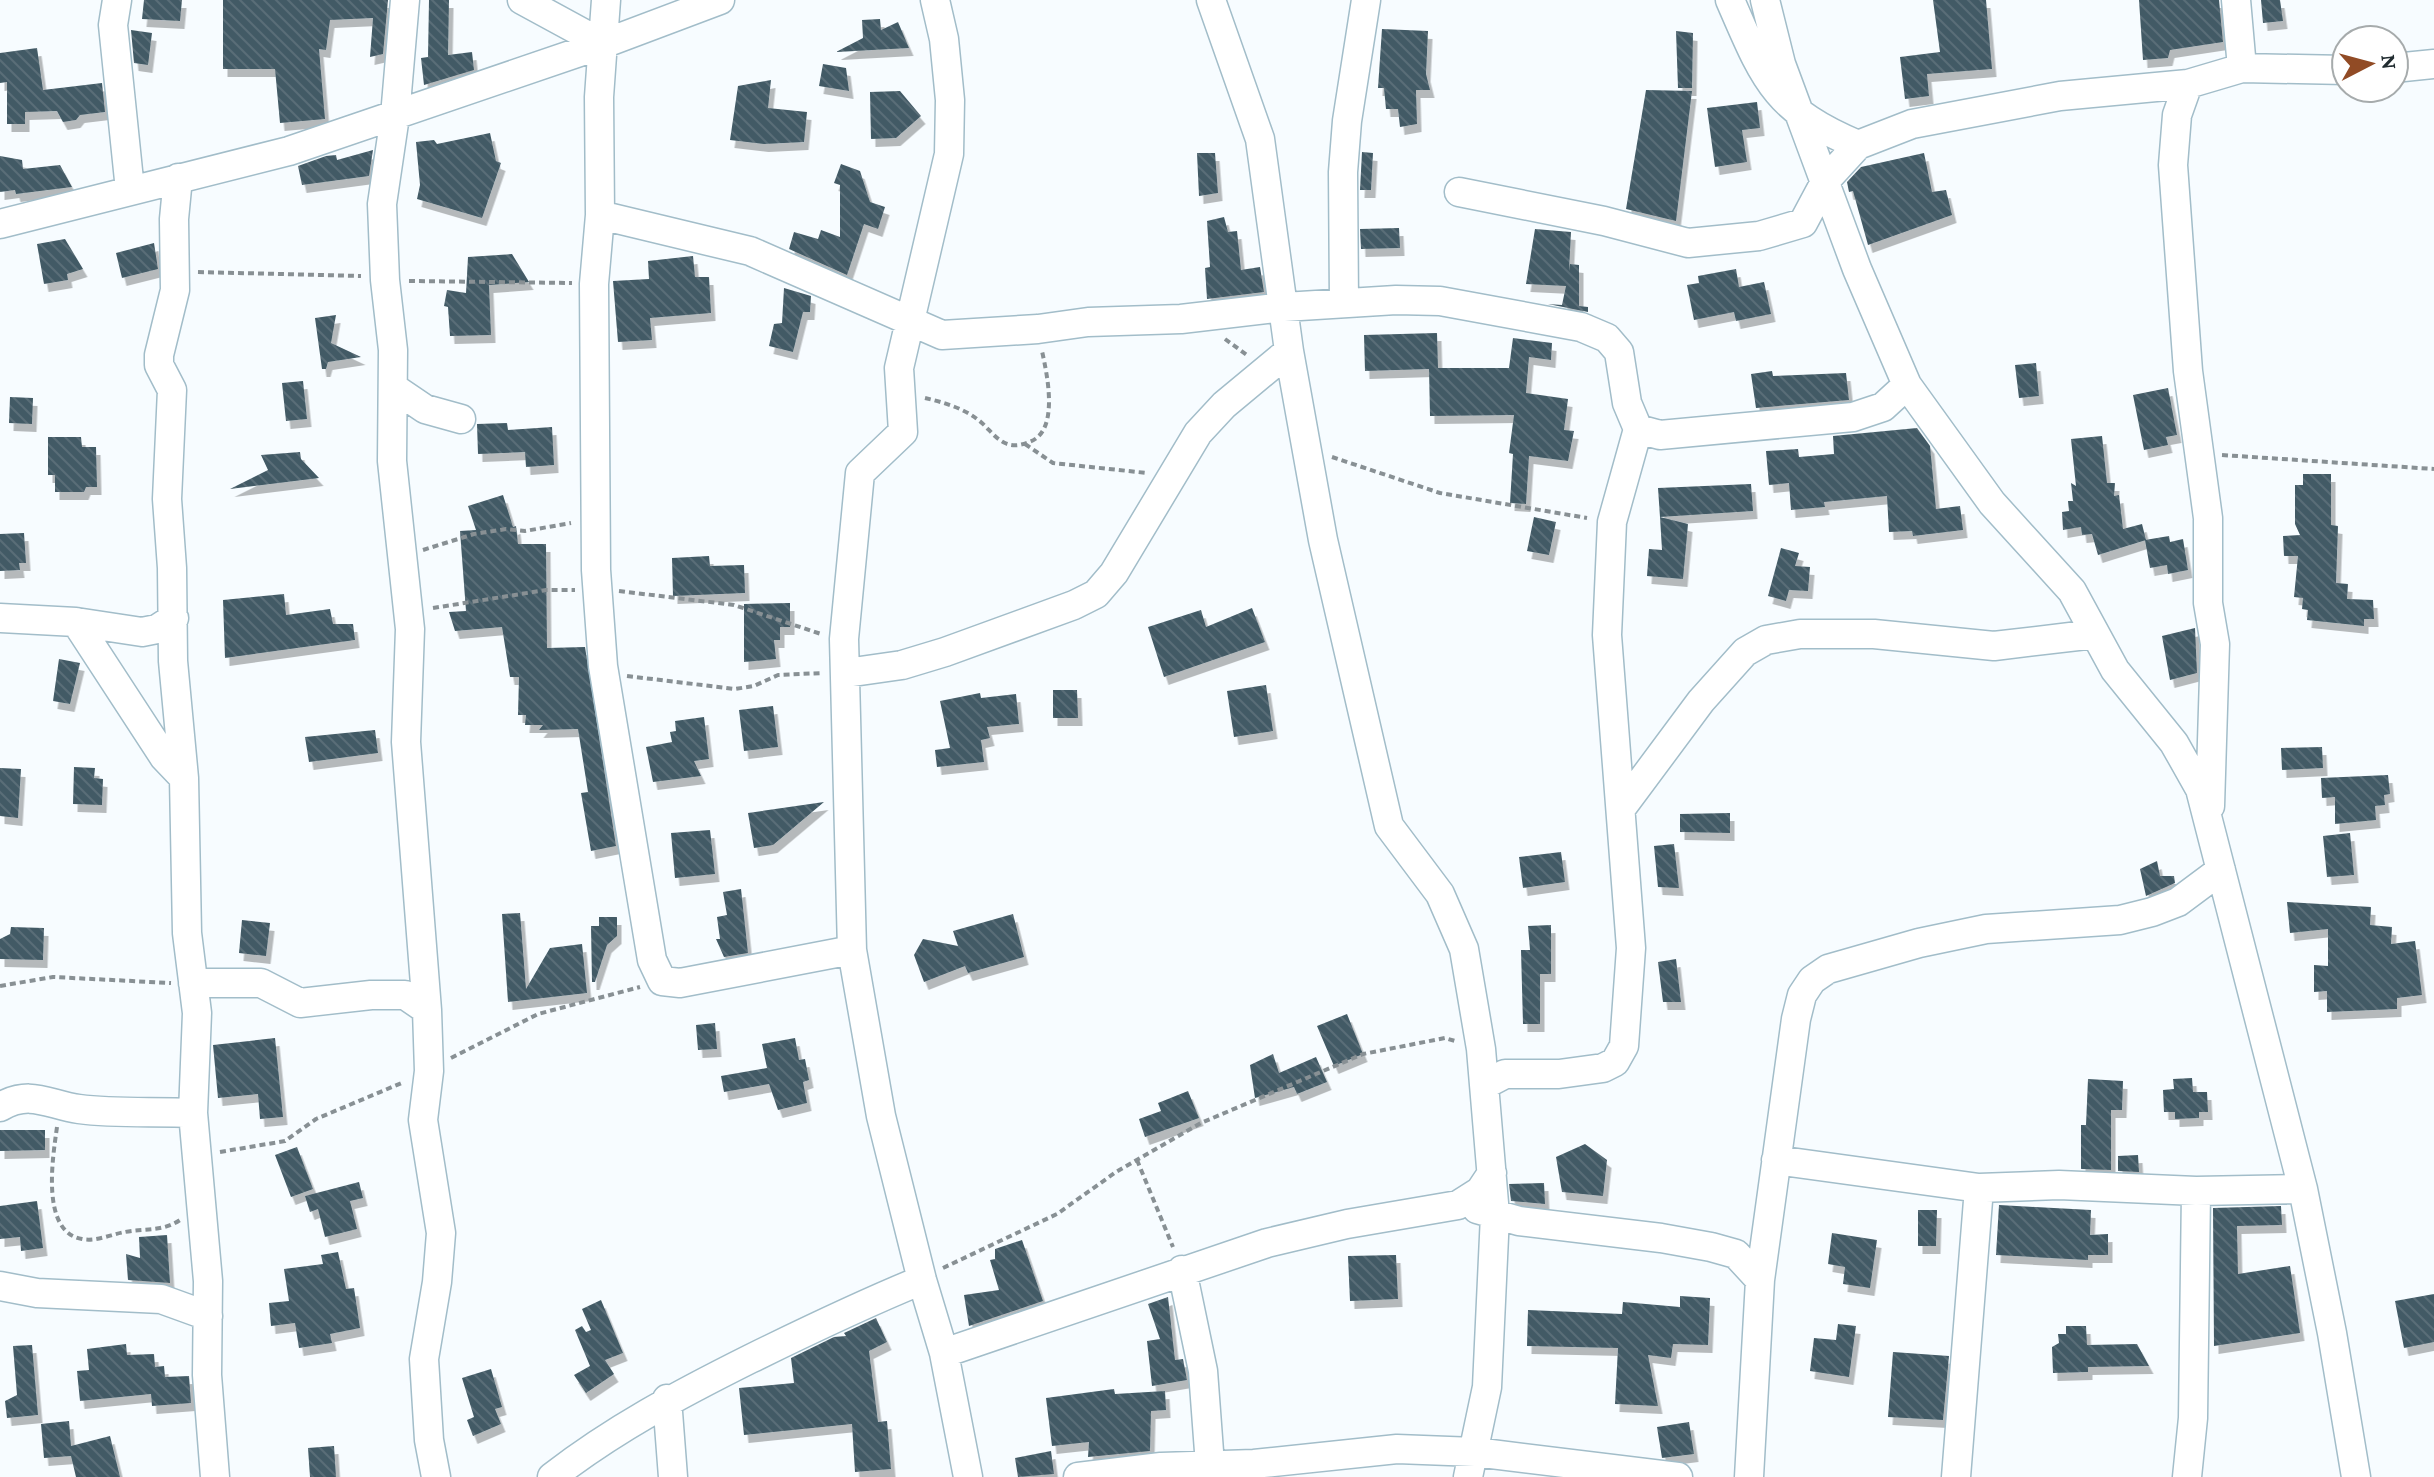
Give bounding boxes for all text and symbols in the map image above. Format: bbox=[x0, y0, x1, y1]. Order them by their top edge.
north arrow bbox=[2330, 24, 2410, 104]
text: N bbox=[2376, 53, 2403, 71]

